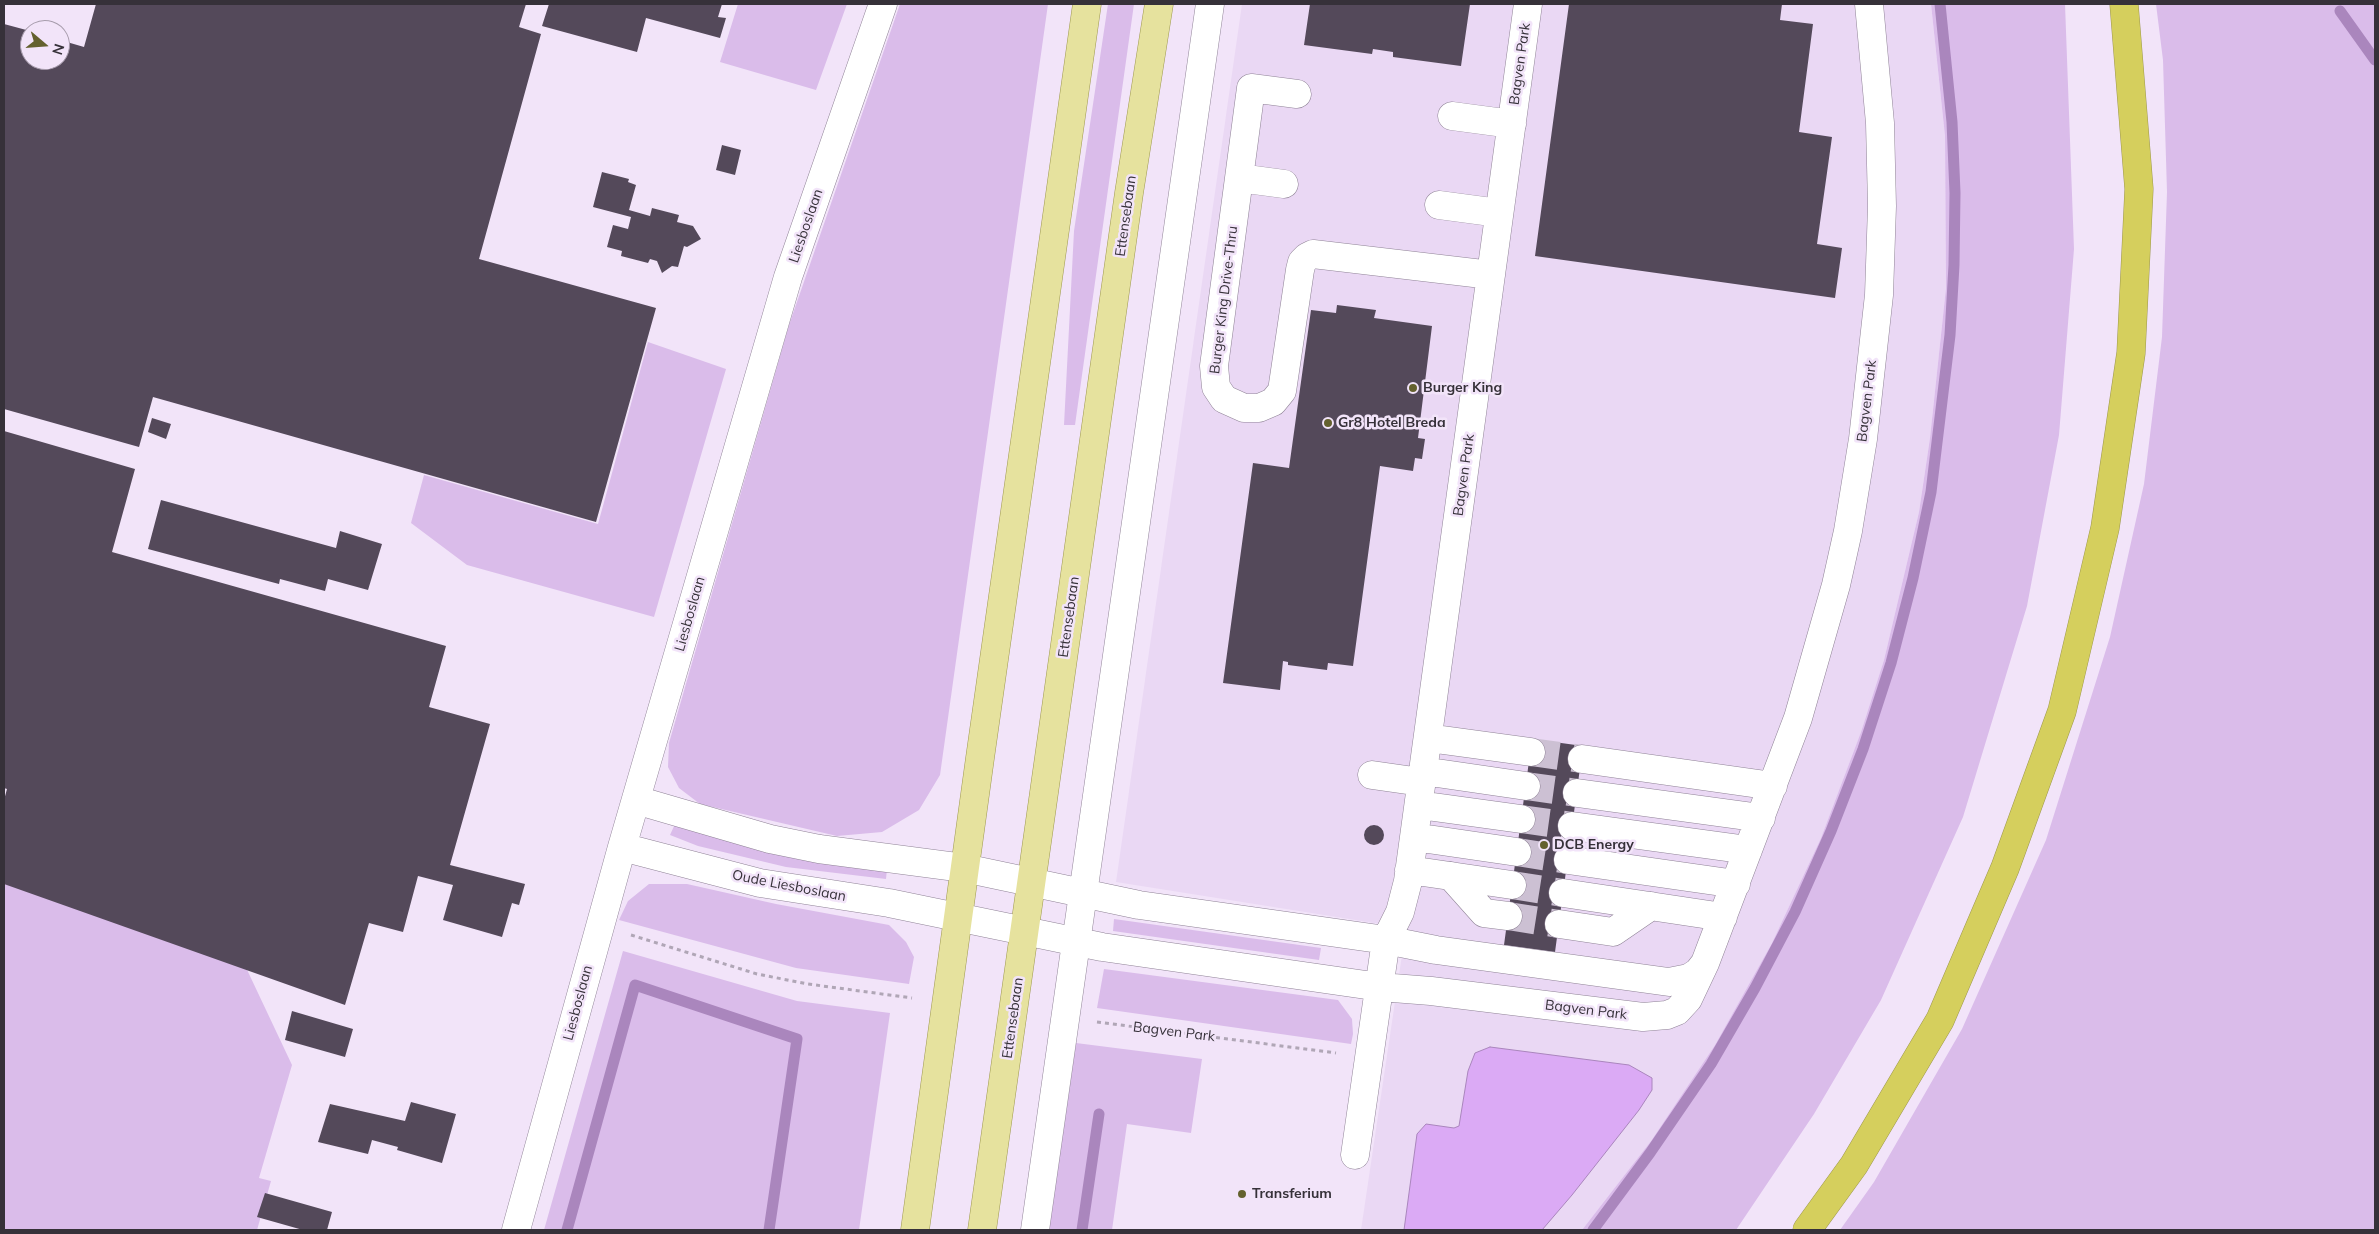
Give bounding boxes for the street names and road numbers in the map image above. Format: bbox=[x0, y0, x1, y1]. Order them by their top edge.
street label: Bagven Park bbox=[1506, 22, 1534, 106]
street label: Ettensebaan bbox=[1112, 174, 1140, 258]
street label: Liesboslaan bbox=[785, 187, 827, 265]
street label: Burger King Drive-Thru bbox=[1207, 225, 1241, 375]
street label: Bagven Park bbox=[1854, 359, 1880, 443]
street label: Bagven Park bbox=[1450, 433, 1478, 517]
street label: Liesboslaan bbox=[671, 575, 709, 653]
street label: Ettensebaan bbox=[1055, 575, 1083, 659]
street label: Oude Liesboslaan bbox=[731, 867, 847, 905]
street label: Liesboslaan bbox=[560, 964, 596, 1042]
street label: Ettensebaan bbox=[999, 976, 1027, 1060]
street label: Bagven Park bbox=[1544, 997, 1628, 1023]
street label: Bagven Park bbox=[1132, 1019, 1216, 1045]

